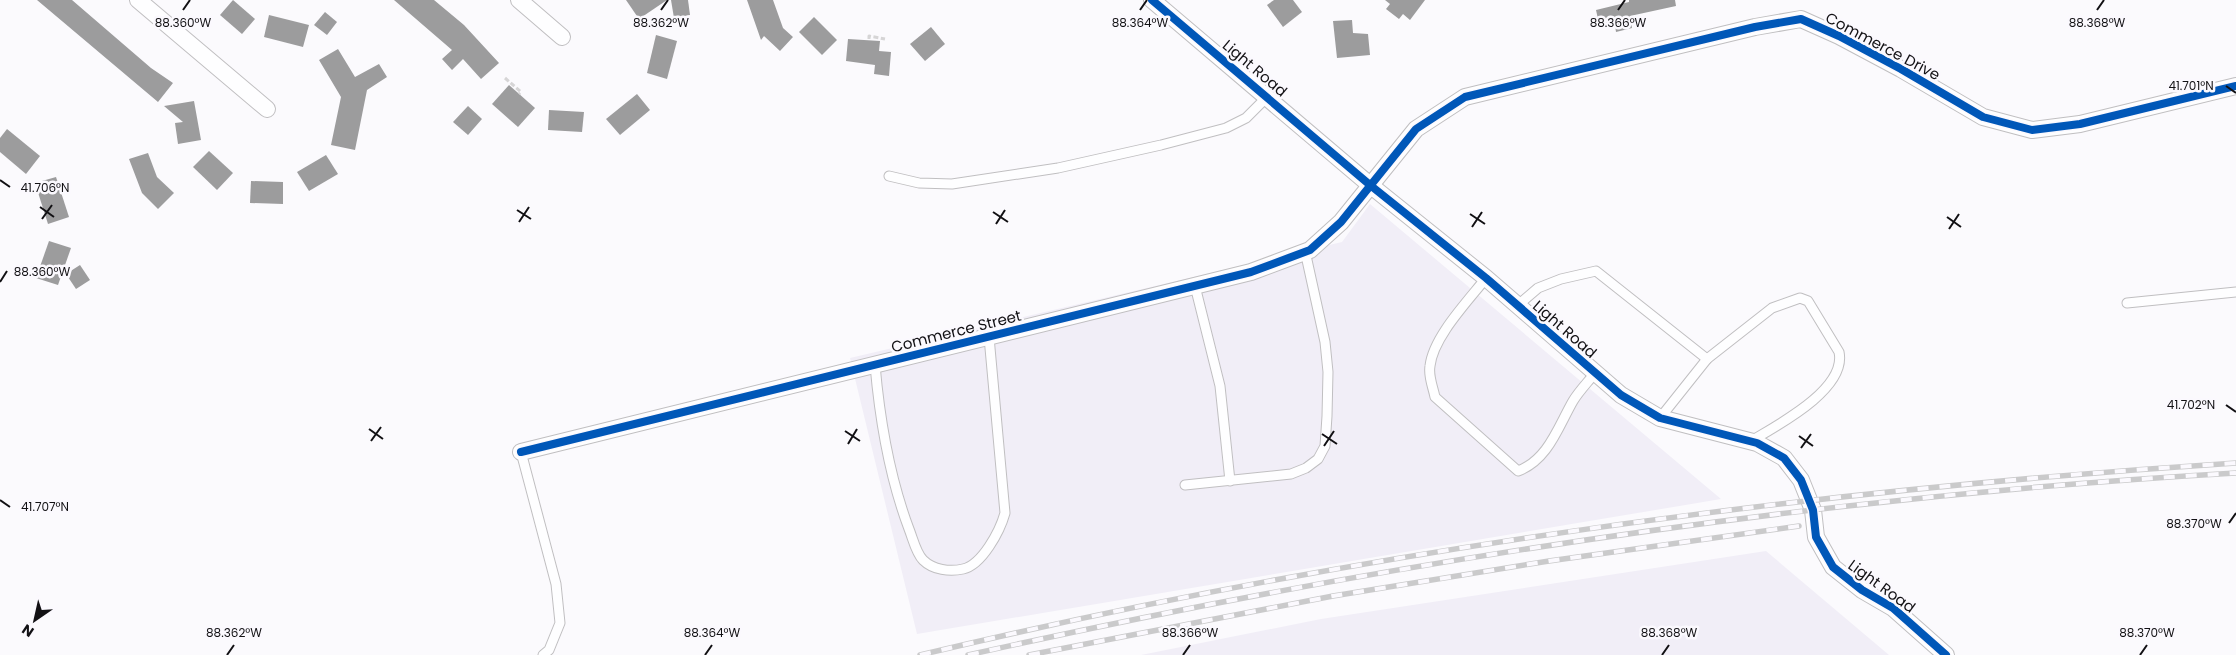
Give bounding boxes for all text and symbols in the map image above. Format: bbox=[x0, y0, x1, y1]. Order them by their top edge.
street label: Commerce Drive bbox=[1822, 7, 1944, 85]
text: 88.360°W bbox=[155, 14, 212, 31]
text: 88.362°W bbox=[633, 14, 689, 31]
text: 88.364°W bbox=[1112, 14, 1169, 31]
text: 88.366°W bbox=[1590, 14, 1647, 31]
text: 88.368°W bbox=[2069, 14, 2126, 31]
street label: Light Road bbox=[1218, 35, 1292, 101]
text: 41.701°N bbox=[2168, 77, 2214, 94]
text: 41.706°N bbox=[21, 179, 69, 196]
text: 88.360°W bbox=[14, 263, 71, 280]
street label: Light Road bbox=[1529, 295, 1601, 363]
street label: Commerce Street bbox=[889, 305, 1023, 357]
text: 41.702°N bbox=[2167, 396, 2215, 413]
text: 41.707°N bbox=[21, 498, 69, 515]
text: 88.370°W bbox=[2166, 515, 2222, 532]
street label: Light Road bbox=[1844, 554, 1920, 618]
north arrow bbox=[10, 595, 60, 645]
text: N bbox=[18, 620, 38, 642]
text: 88.362°W bbox=[206, 624, 262, 641]
text: 88.364°W bbox=[684, 624, 741, 641]
text: 88.366°W bbox=[1162, 624, 1219, 641]
text: 88.368°W bbox=[1641, 624, 1698, 641]
text: 88.370°W bbox=[2119, 624, 2175, 641]

